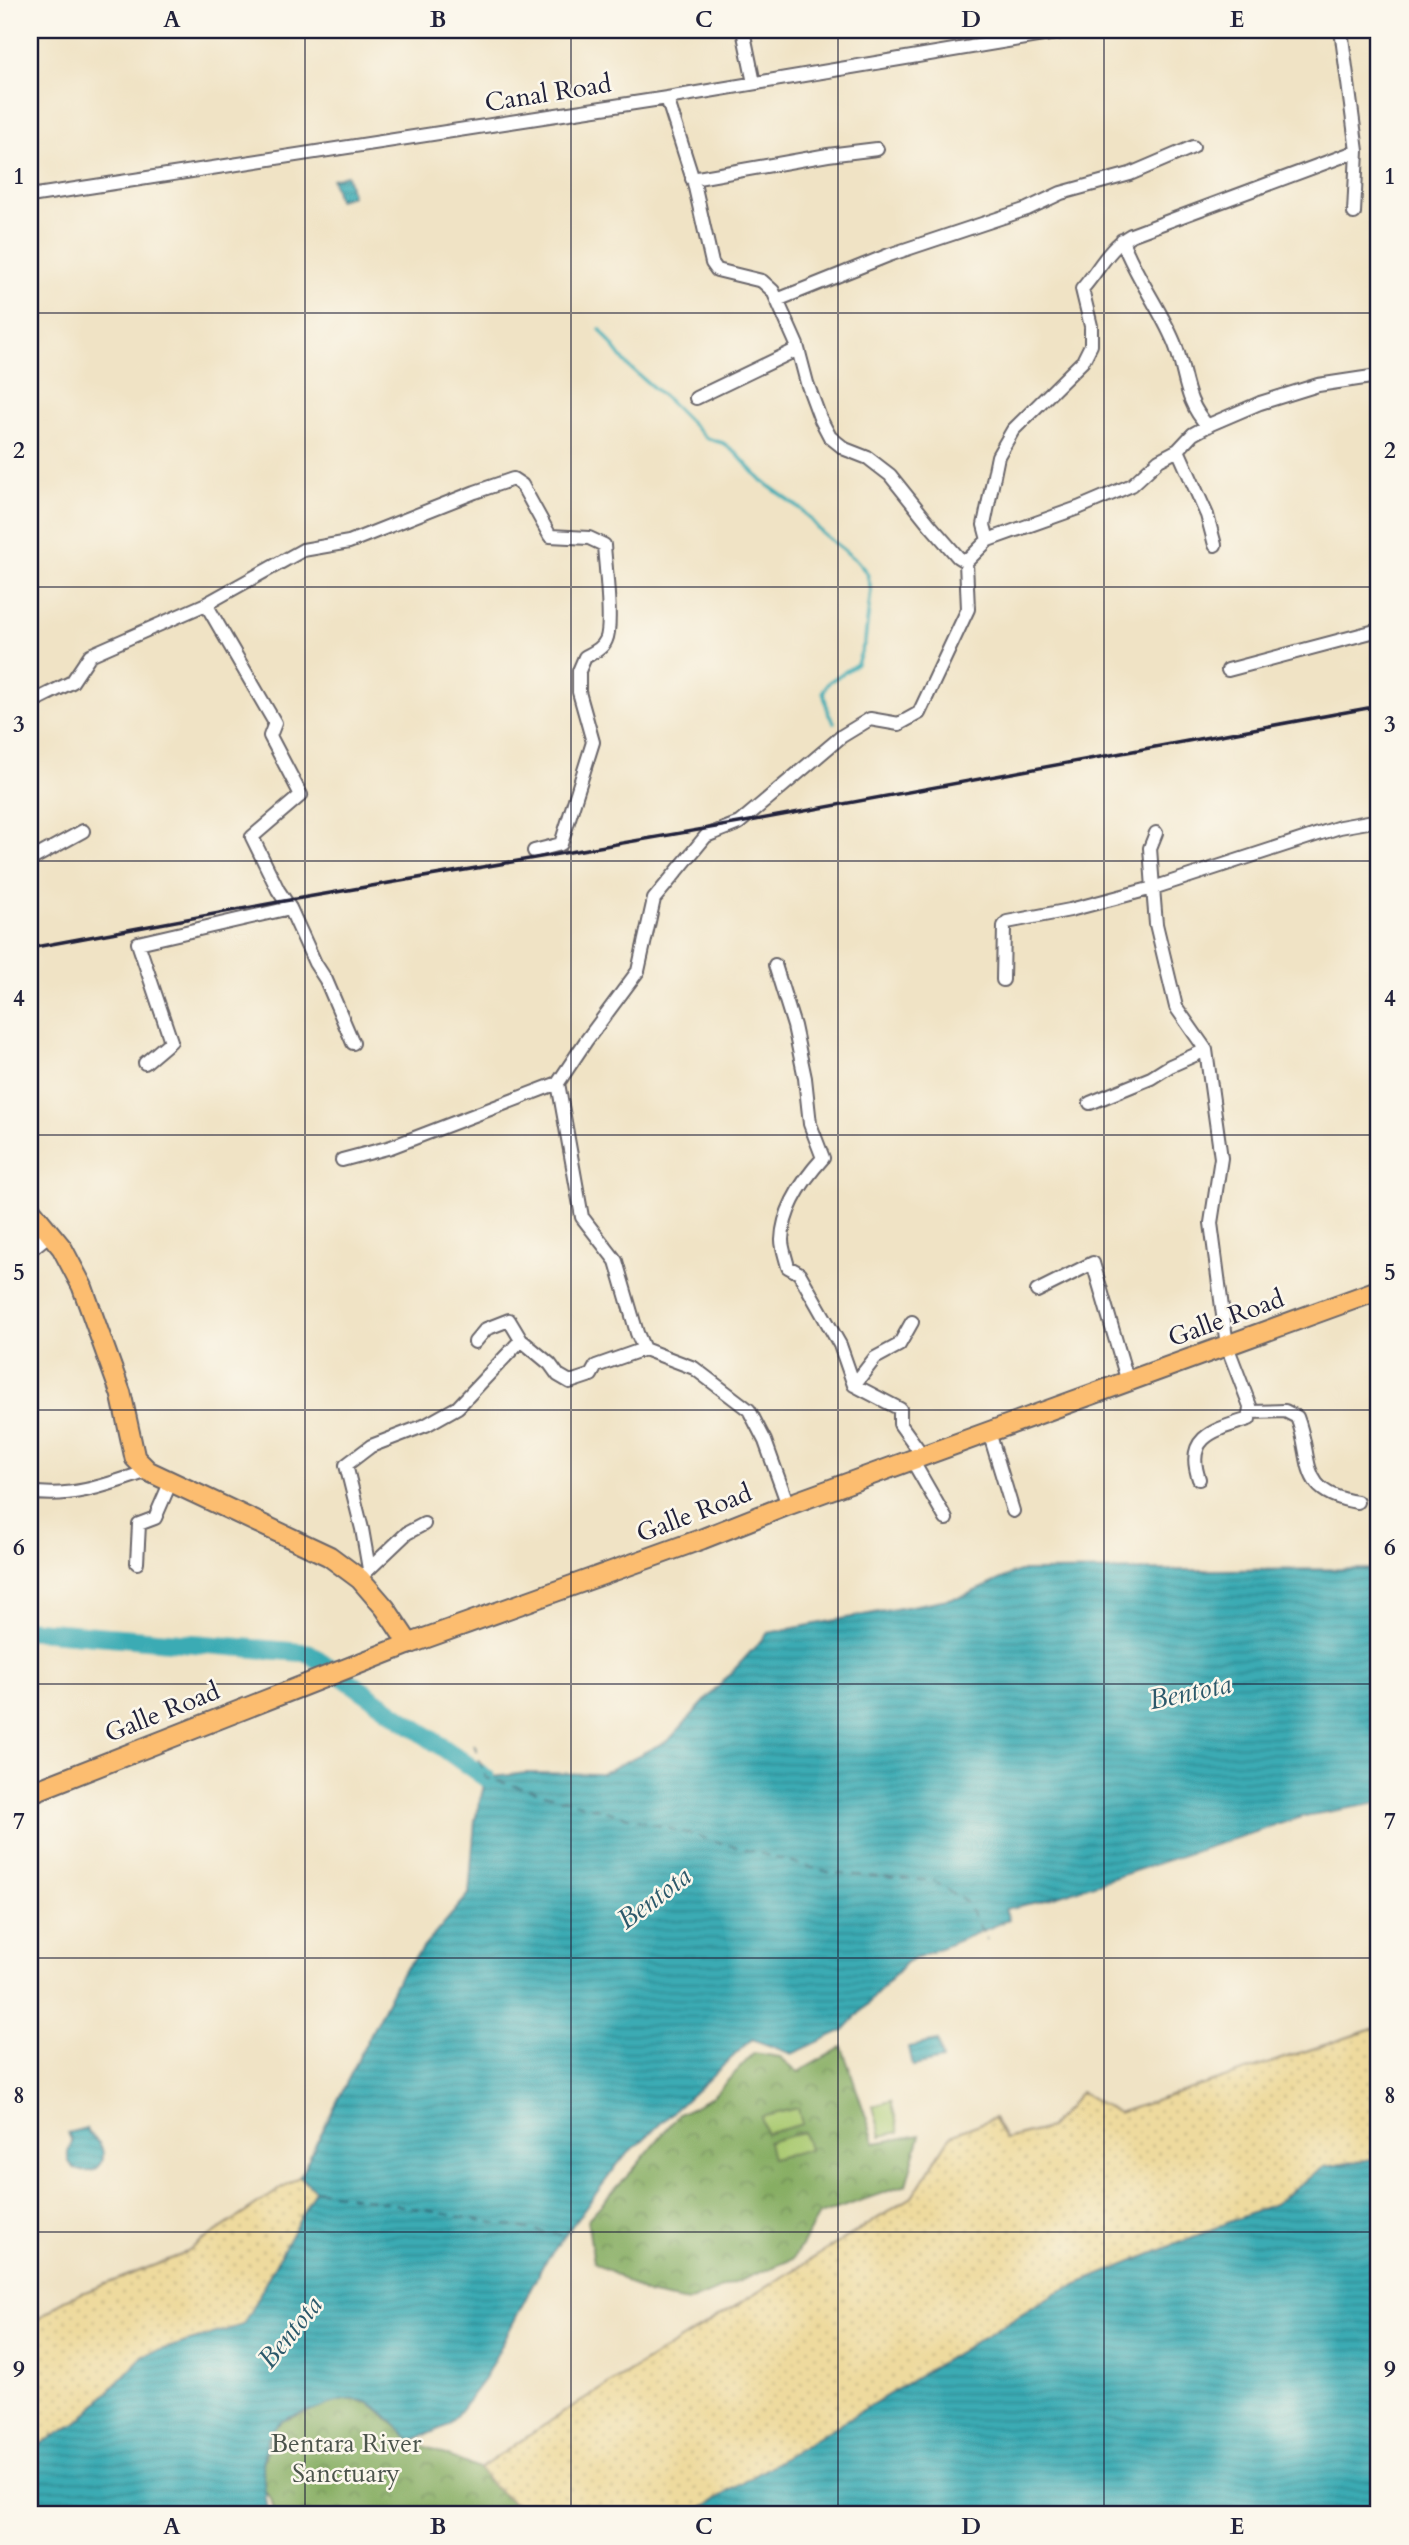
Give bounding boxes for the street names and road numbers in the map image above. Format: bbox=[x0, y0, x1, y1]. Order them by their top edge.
street label: Canal Road bbox=[482, 66, 614, 120]
street label: Galle Road bbox=[1163, 1281, 1289, 1355]
street label: Galle Road bbox=[631, 1475, 757, 1551]
street label: Galle Road bbox=[99, 1673, 225, 1751]

